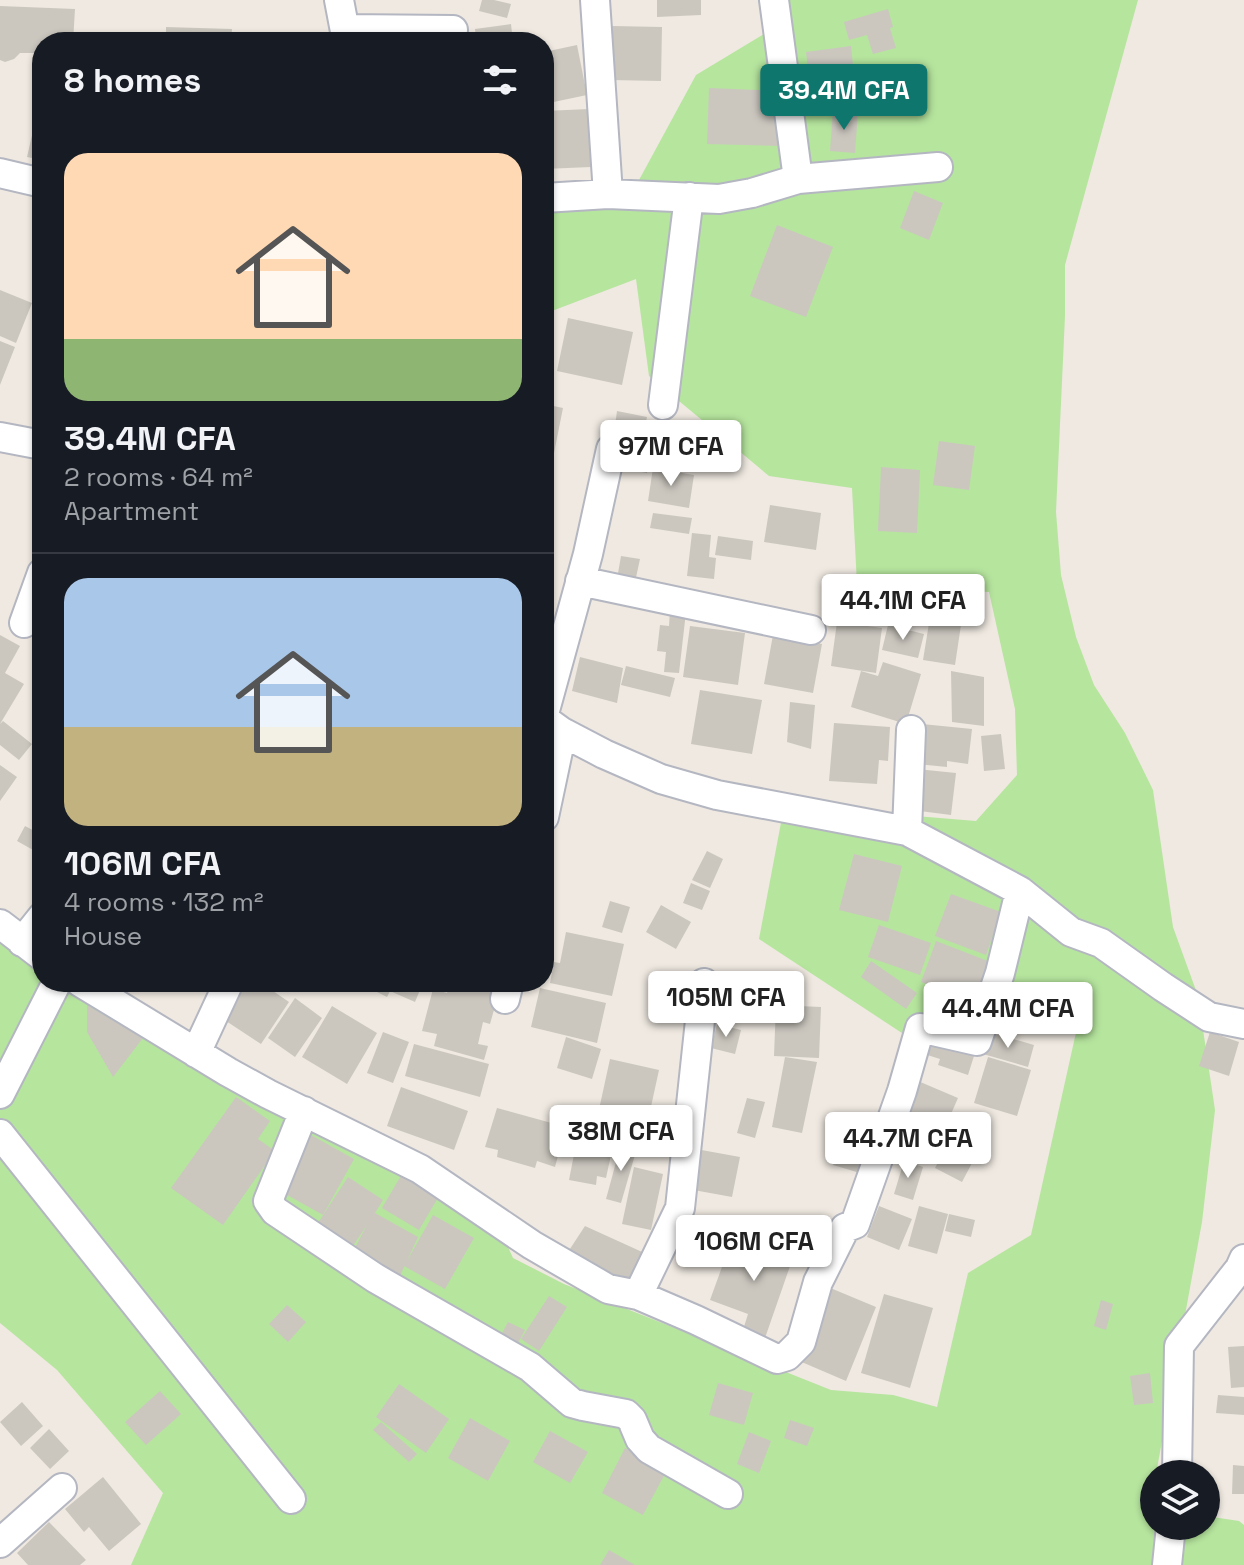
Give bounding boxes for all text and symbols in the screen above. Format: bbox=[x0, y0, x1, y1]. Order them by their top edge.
icon: filters bbox=[478, 58, 522, 102]
text: 8 homes bbox=[64, 59, 201, 102]
pin: 39.4M CFA bbox=[752, 64, 936, 132]
text: 39.4M CFA bbox=[778, 73, 910, 107]
icon: home bbox=[221, 205, 365, 349]
text: 39.4M CFA bbox=[64, 417, 236, 460]
pin: 97M CFA bbox=[597, 420, 745, 488]
text: 97M CFA bbox=[618, 429, 724, 463]
text: 2 rooms · 64 m² bbox=[64, 460, 253, 494]
text: Apartment bbox=[64, 494, 199, 528]
pin: 44.1M CFA bbox=[811, 574, 995, 642]
text: 44.1M CFA bbox=[840, 583, 966, 617]
icon: home bbox=[221, 630, 365, 774]
text: 106M CFA bbox=[64, 842, 221, 885]
text: 4 rooms · 132 m² bbox=[64, 885, 264, 919]
text: House bbox=[64, 919, 142, 953]
pin: 105M CFA bbox=[643, 971, 809, 1039]
text: 105M CFA bbox=[666, 980, 786, 1014]
pin: 44.4M CFA bbox=[916, 982, 1100, 1050]
text: 44.4M CFA bbox=[942, 991, 1074, 1025]
pin: 38M CFA bbox=[547, 1105, 695, 1173]
pin: 44.7M CFA bbox=[816, 1112, 1000, 1180]
text: 38M CFA bbox=[568, 1114, 674, 1148]
text: 44.7M CFA bbox=[843, 1121, 973, 1155]
pin: 106M CFA bbox=[671, 1215, 837, 1283]
text: 106M CFA bbox=[694, 1224, 814, 1258]
map controls bbox=[1140, 1460, 1220, 1540]
button: layers bbox=[1140, 1460, 1220, 1540]

